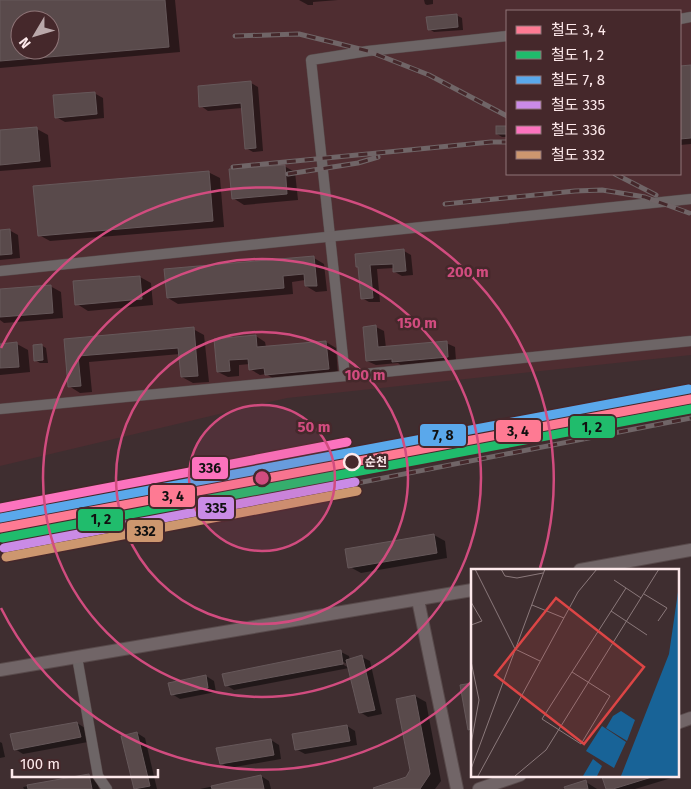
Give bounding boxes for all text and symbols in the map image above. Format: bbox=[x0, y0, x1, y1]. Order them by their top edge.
north arrow bbox=[10, 10, 60, 60]
legend bbox=[506, 10, 681, 175]
text: 철도 3, 4 bbox=[551, 21, 606, 39]
text: N bbox=[16, 34, 35, 52]
text: 철도 1, 2 bbox=[551, 46, 604, 64]
text: 철도 7, 8 bbox=[551, 71, 605, 89]
text: 철도 335 bbox=[551, 96, 605, 114]
text: 철도 336 bbox=[551, 121, 606, 139]
text: 철도 332 bbox=[551, 146, 605, 164]
text: 200 m bbox=[447, 263, 489, 281]
text: 150 m bbox=[397, 314, 437, 332]
text: 100 m bbox=[345, 366, 385, 384]
line badge: 1, 2 bbox=[569, 415, 616, 439]
text: 50 m bbox=[297, 418, 331, 436]
line badge: 3, 4 bbox=[495, 419, 542, 443]
text: 1, 2 bbox=[582, 419, 602, 436]
line badge: 7, 8 bbox=[419, 423, 467, 447]
text: 3, 4 bbox=[506, 423, 529, 440]
text: 7, 8 bbox=[432, 427, 454, 444]
marker: 순천 bbox=[343, 453, 361, 471]
place label: 순천 bbox=[365, 455, 387, 469]
line badge: 336 bbox=[191, 456, 229, 480]
text: 336 bbox=[198, 460, 221, 477]
centre of rings bbox=[253, 469, 271, 487]
line badge: 3, 4 bbox=[149, 484, 196, 508]
text: 3, 4 bbox=[161, 488, 184, 505]
line badge: 335 bbox=[197, 496, 235, 520]
text: 335 bbox=[204, 500, 228, 517]
line badge: 1, 2 bbox=[77, 508, 124, 532]
text: 1, 2 bbox=[91, 511, 111, 528]
line badge: 332 bbox=[126, 519, 164, 543]
text: 332 bbox=[133, 523, 156, 540]
inset map bbox=[471, 569, 678, 776]
scale bar bbox=[12, 746, 159, 778]
text: 100 m bbox=[20, 755, 60, 773]

